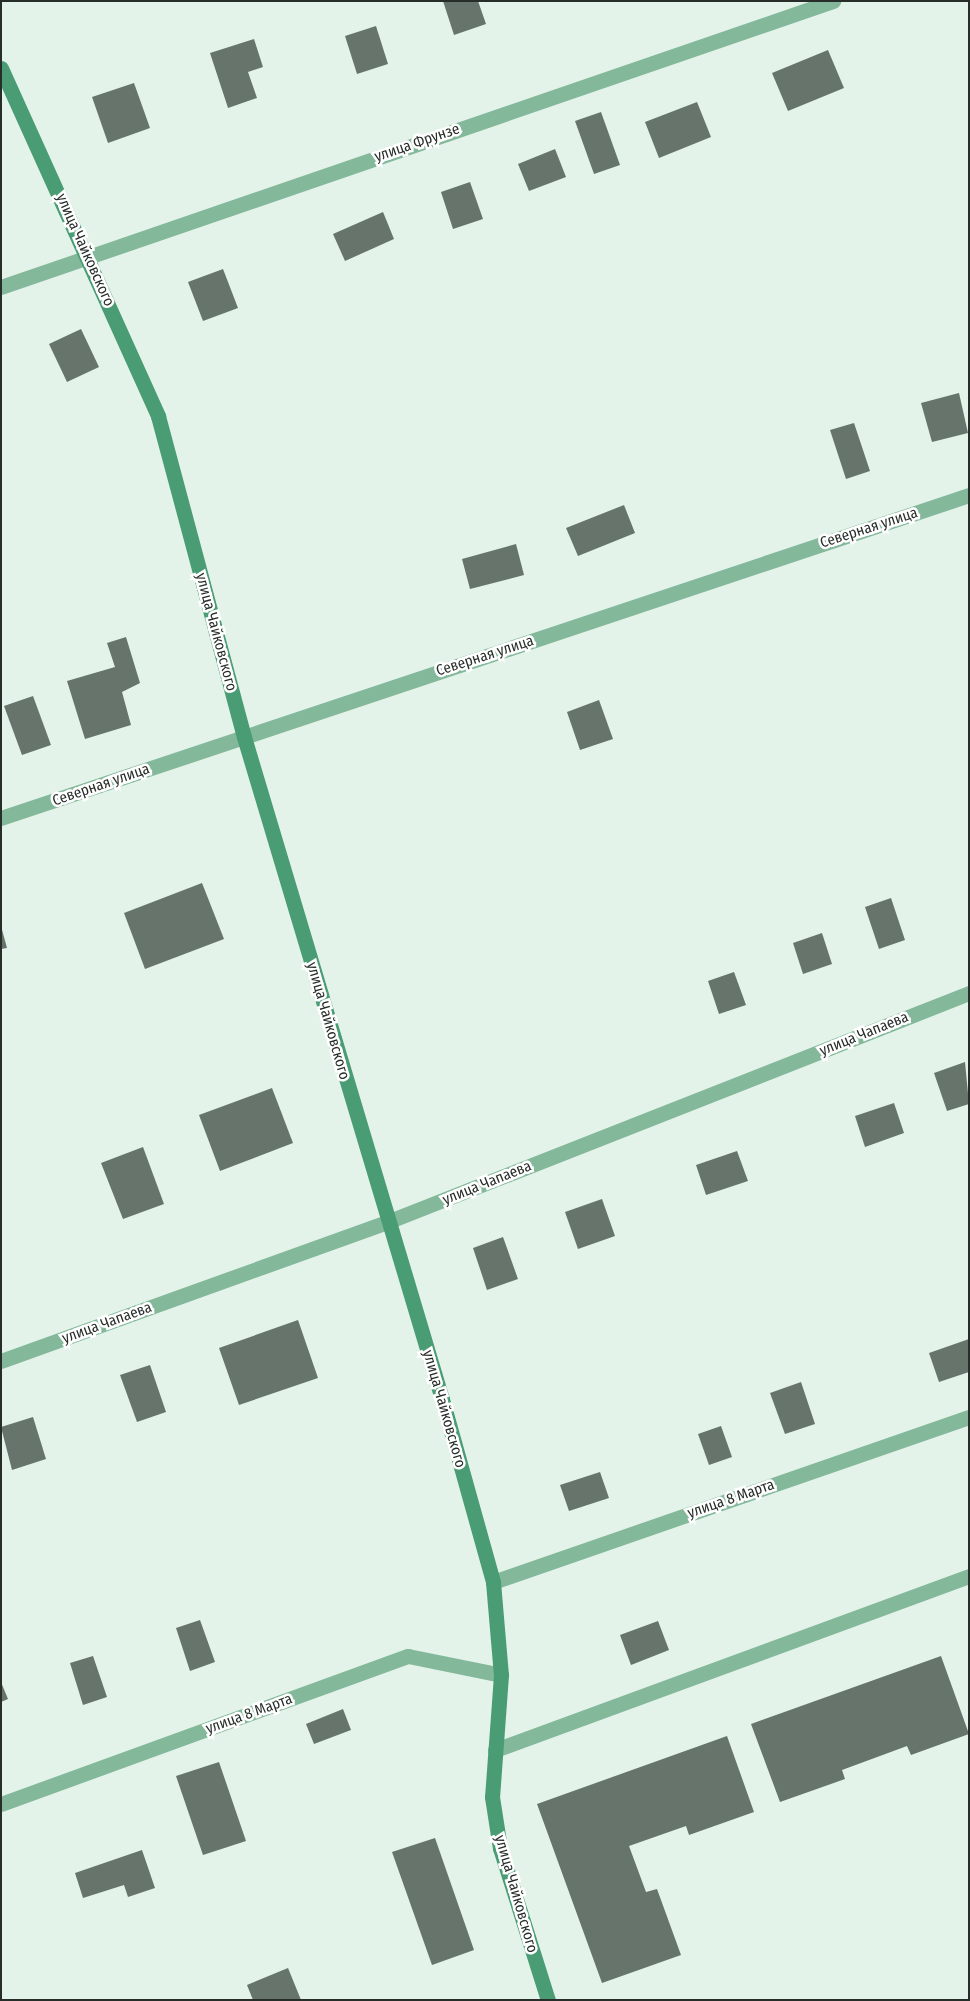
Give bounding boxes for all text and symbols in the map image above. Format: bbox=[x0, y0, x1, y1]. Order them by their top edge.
street label: улица Фрунзе bbox=[372, 120, 462, 166]
street label: улица Чайковского bbox=[52, 191, 118, 309]
street label: Северная улица bbox=[818, 504, 920, 552]
street label: улица Чайковского bbox=[192, 571, 240, 693]
street label: Северная улица bbox=[434, 632, 536, 680]
street label: Северная улица bbox=[50, 760, 152, 810]
street label: улица Чайковского bbox=[303, 960, 353, 1082]
street label: улица Чапаева bbox=[817, 1008, 911, 1060]
street label: улица Чапаева bbox=[440, 1157, 534, 1209]
street label: улица Чапаева bbox=[60, 1298, 154, 1348]
street label: улица Чайковского bbox=[419, 1348, 469, 1470]
street label: улица 8 Марта bbox=[685, 1476, 777, 1522]
street label: улица 8 Марта bbox=[203, 1690, 295, 1738]
street label: улица Чайковского bbox=[491, 1833, 541, 1955]

